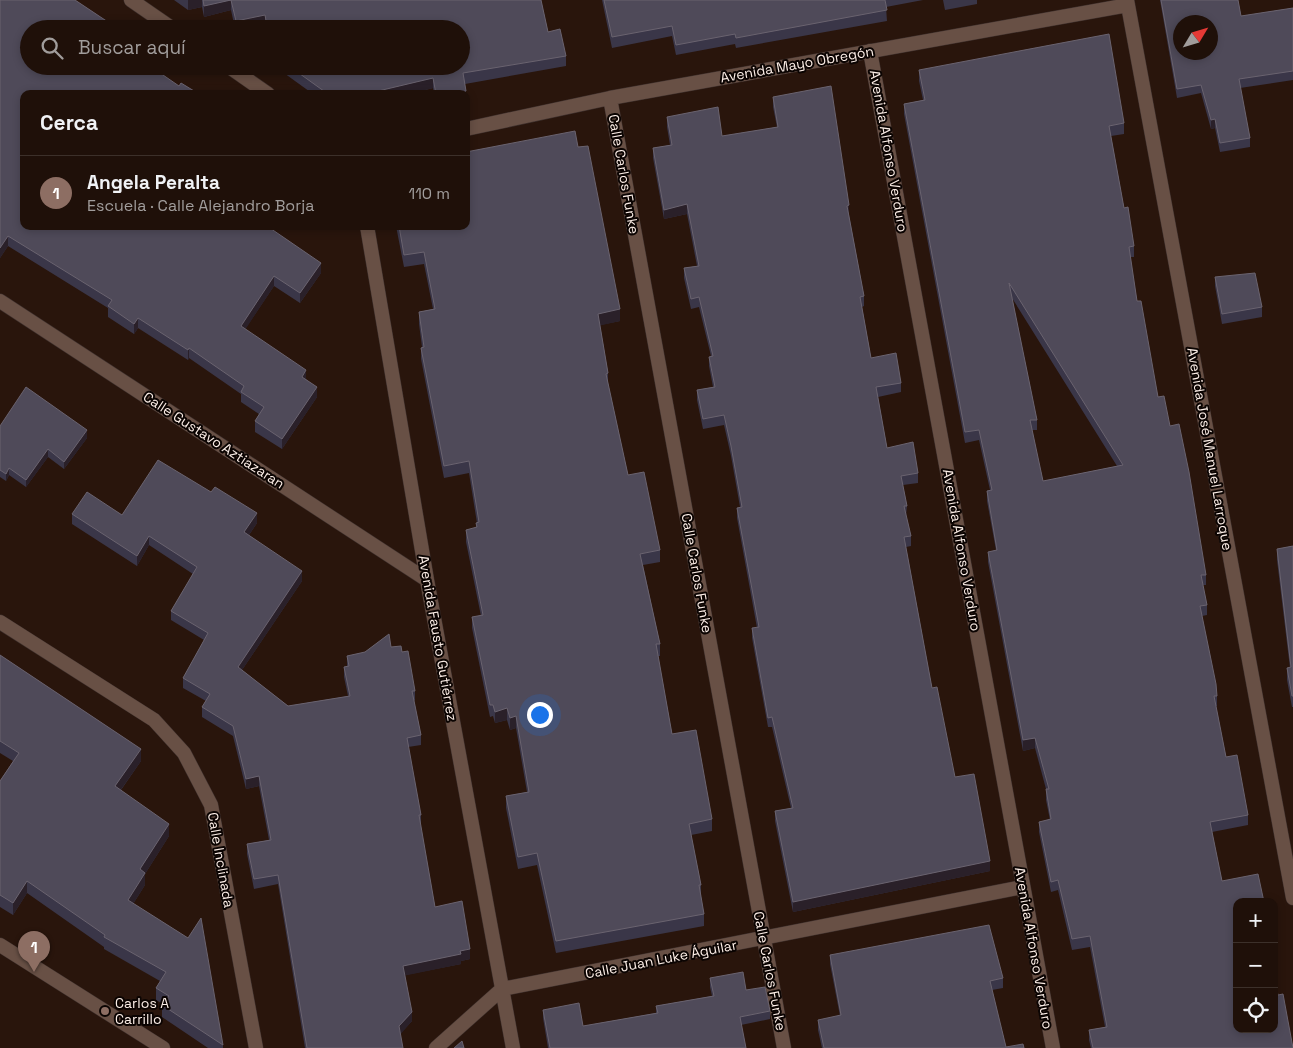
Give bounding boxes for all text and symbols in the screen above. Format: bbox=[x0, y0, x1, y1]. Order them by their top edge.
north arrow bbox=[1173, 15, 1218, 60]
search box bbox=[20, 20, 470, 75]
icon: search bbox=[38, 34, 66, 62]
text: Buscar aquí bbox=[78, 35, 186, 60]
street label: Avenida Mayo Obregón bbox=[719, 42, 875, 86]
street label: Avenida Alfonso Verduro bbox=[866, 69, 912, 233]
text: Cerca bbox=[40, 109, 98, 136]
street label: Calle Carlos Funke bbox=[605, 113, 643, 235]
text: Angela Peralta bbox=[87, 170, 220, 195]
text: 1 bbox=[52, 183, 60, 204]
text: 110 m bbox=[408, 183, 450, 204]
text: Escuela · Calle Alejandro Borja bbox=[87, 195, 314, 216]
street label: Avenida José Manuel Larroque bbox=[1183, 346, 1237, 552]
street label: Calle Gustavo Aztiazaran bbox=[140, 387, 288, 493]
street label: Avenida Alfonso Verduro bbox=[939, 468, 985, 632]
street label: Calle Carlos Funke bbox=[678, 512, 716, 634]
street label: Avenida Fausto Gutiérrez bbox=[415, 554, 461, 722]
your location bbox=[527, 702, 553, 728]
street label: Calle Inclinada bbox=[204, 811, 238, 909]
street label: Avenida Alfonso Verduro bbox=[1011, 866, 1057, 1030]
map controls bbox=[1233, 898, 1278, 1033]
button: + bbox=[1233, 898, 1278, 943]
street label: Calle Carlos Funke bbox=[750, 910, 790, 1032]
pin: 1 bbox=[18, 931, 50, 972]
street label: Calle Juan Luke Águilar bbox=[584, 935, 738, 983]
button: − bbox=[1233, 943, 1278, 988]
button: locate bbox=[1233, 988, 1278, 1033]
place label: Carlos A Carrillo bbox=[115, 994, 169, 1028]
marker: Carlos A Carrillo bbox=[99, 1005, 111, 1017]

